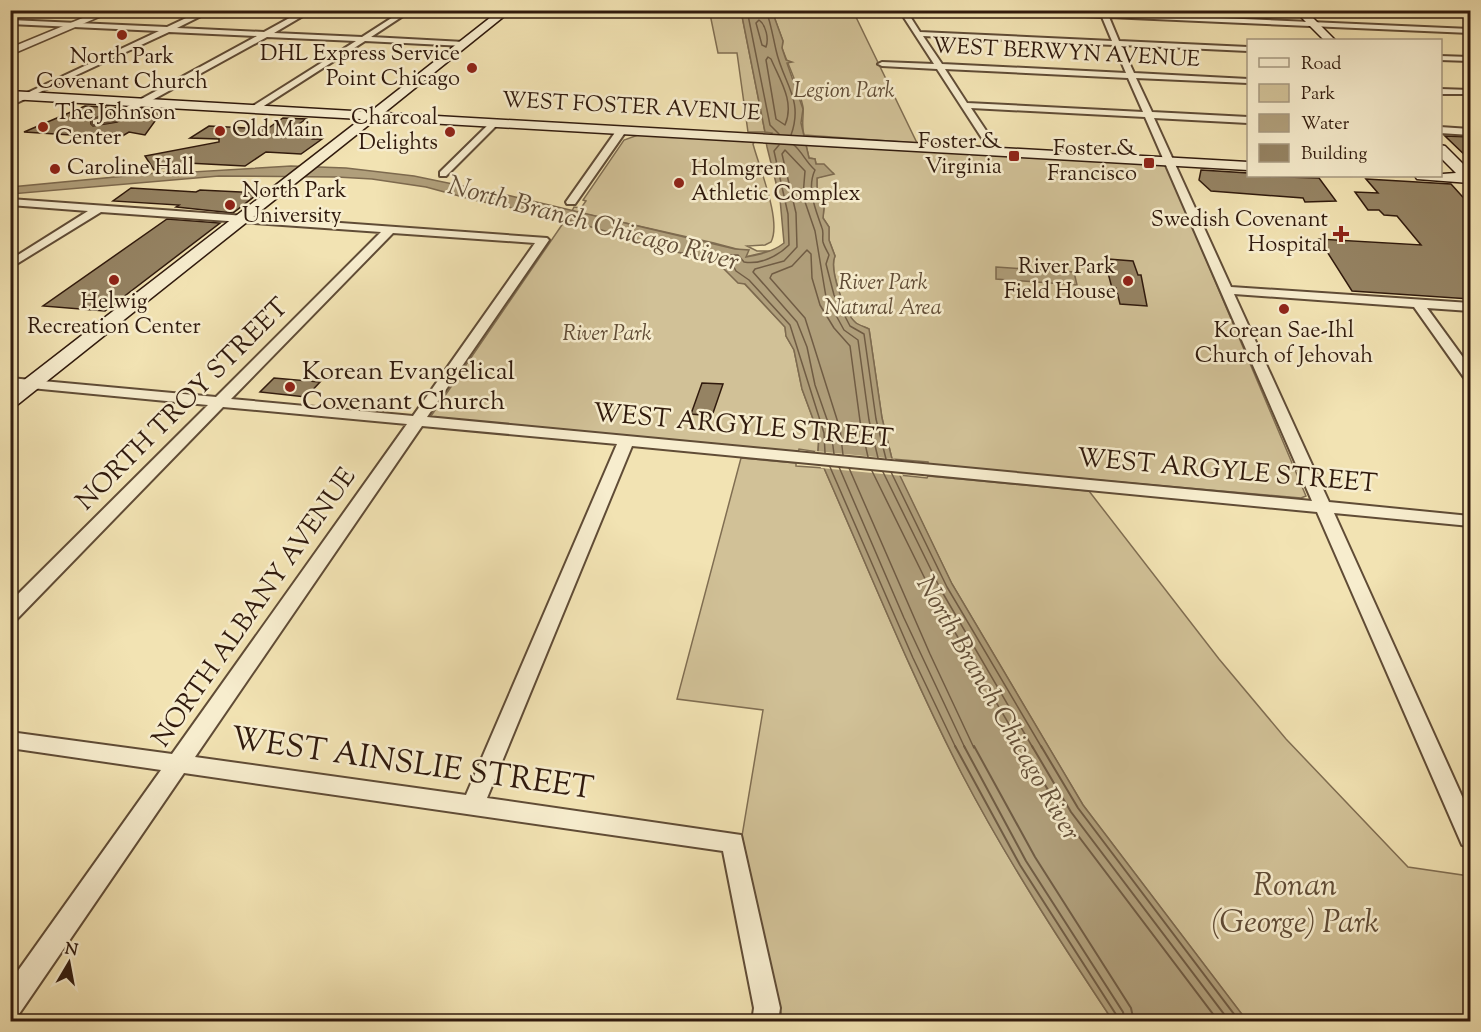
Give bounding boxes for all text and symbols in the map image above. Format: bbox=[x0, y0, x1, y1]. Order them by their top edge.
marker: North Park Covenant Church bbox=[115, 28, 129, 42]
street label: WEST BERWYN AVENUE bbox=[931, 31, 1201, 77]
place label: DHL Express Service Point Chicago bbox=[260, 39, 460, 96]
legend bbox=[1247, 39, 1442, 177]
place label: North Park Covenant Church bbox=[36, 42, 208, 99]
text: Road bbox=[1301, 52, 1341, 78]
marker: DHL Express Service Point Chicago bbox=[465, 61, 479, 75]
park label: Legion Park bbox=[793, 76, 895, 108]
text: Park bbox=[1301, 82, 1336, 108]
street label: WEST FOSTER AVENUE bbox=[501, 85, 761, 131]
place label: The Johnson Center bbox=[55, 98, 176, 155]
place label: Charcoal Delights bbox=[351, 103, 438, 160]
text: Water bbox=[1301, 112, 1350, 138]
place label: Old Main bbox=[232, 115, 323, 147]
marker: The Johnson Center bbox=[36, 120, 50, 134]
marker: Old Main bbox=[213, 124, 227, 138]
marker: Charcoal Delights bbox=[443, 125, 457, 139]
place label: Foster & Virginia bbox=[918, 127, 1002, 184]
place label: Foster & Francisco bbox=[1047, 134, 1137, 191]
text: Building bbox=[1301, 142, 1367, 168]
marker: Foster & Virginia bbox=[1007, 149, 1021, 163]
place label: Caroline Hall bbox=[67, 153, 194, 185]
place label: Holmgren Athletic Complex bbox=[691, 154, 861, 211]
marker: Foster & Francisco bbox=[1142, 156, 1156, 170]
marker: Caroline Hall bbox=[48, 162, 62, 176]
water label: North Branch Chicago River bbox=[443, 167, 743, 283]
place label: North Park University bbox=[242, 176, 347, 233]
marker: Holmgren Athletic Complex bbox=[672, 176, 686, 190]
marker: North Park University bbox=[223, 198, 237, 212]
place label: Swedish Covenant Hospital bbox=[1151, 205, 1328, 262]
marker: Swedish Covenant Hospital bbox=[1332, 225, 1350, 243]
place label: River Park Field House bbox=[1004, 252, 1116, 309]
park label: River Park Natural Area bbox=[824, 268, 942, 325]
marker: Helwig Recreation Center bbox=[107, 273, 121, 287]
marker: River Park Field House bbox=[1121, 274, 1135, 288]
place label: Helwig Recreation Center bbox=[27, 287, 201, 344]
street label: NORTH TROY STREET bbox=[68, 290, 298, 520]
marker: Korean Sae-Ihl Church of Jehovah bbox=[1277, 302, 1291, 316]
place label: Korean Sae-Ihl Church of Jehovah bbox=[1195, 316, 1373, 373]
park label: River Park bbox=[562, 319, 652, 351]
place label: Korean Evangelical Covenant Church bbox=[302, 354, 515, 421]
marker: Korean Evangelical Covenant Church bbox=[283, 380, 297, 394]
street label: WEST ARGYLE STREET bbox=[591, 395, 895, 459]
street label: WEST ARGYLE STREET bbox=[1075, 440, 1379, 504]
street label: NORTH ALBANY AVENUE bbox=[144, 460, 366, 755]
water label: North Branch Chicago River bbox=[905, 569, 1089, 849]
street label: WEST AINSLIE STREET bbox=[228, 717, 596, 813]
park label: Ronan (George) Park bbox=[1211, 864, 1379, 947]
north arrow bbox=[39, 933, 99, 993]
text: N bbox=[63, 938, 80, 963]

